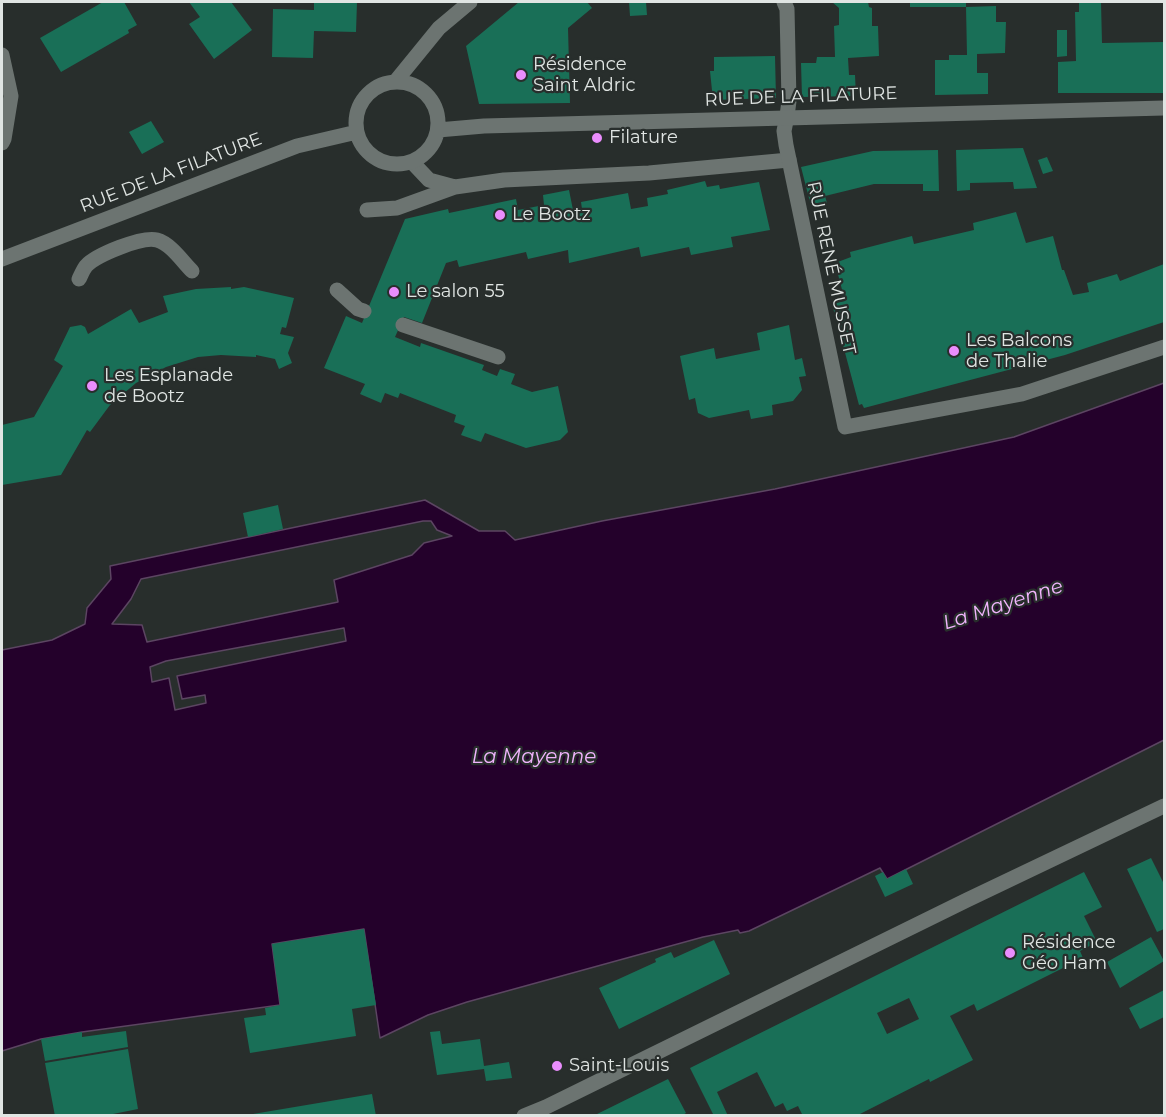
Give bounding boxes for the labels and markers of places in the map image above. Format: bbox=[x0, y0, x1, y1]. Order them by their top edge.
place label: Résidence Saint Aldric bbox=[533, 54, 636, 97]
marker: Résidence Saint Aldric bbox=[514, 68, 528, 82]
place label: Filature bbox=[609, 127, 678, 149]
marker: Filature bbox=[590, 131, 604, 145]
place label: Le Bootz bbox=[512, 204, 591, 226]
marker: Le Bootz bbox=[493, 208, 507, 222]
place label: Le salon 55 bbox=[406, 281, 505, 303]
marker: Le salon 55 bbox=[387, 285, 401, 299]
place label: Les Balcons de Thalie bbox=[966, 330, 1072, 372]
marker: Les Balcons de Thalie bbox=[947, 344, 961, 358]
place label: Les Esplanade de Bootz bbox=[104, 365, 233, 407]
marker: Les Esplanade de Bootz bbox=[85, 379, 99, 393]
place label: Résidence Géo Ham bbox=[1022, 932, 1116, 974]
marker: Résidence Géo Ham bbox=[1003, 946, 1017, 960]
place label: Saint-Louis bbox=[569, 1055, 669, 1077]
marker: Saint-Louis bbox=[550, 1059, 564, 1073]

